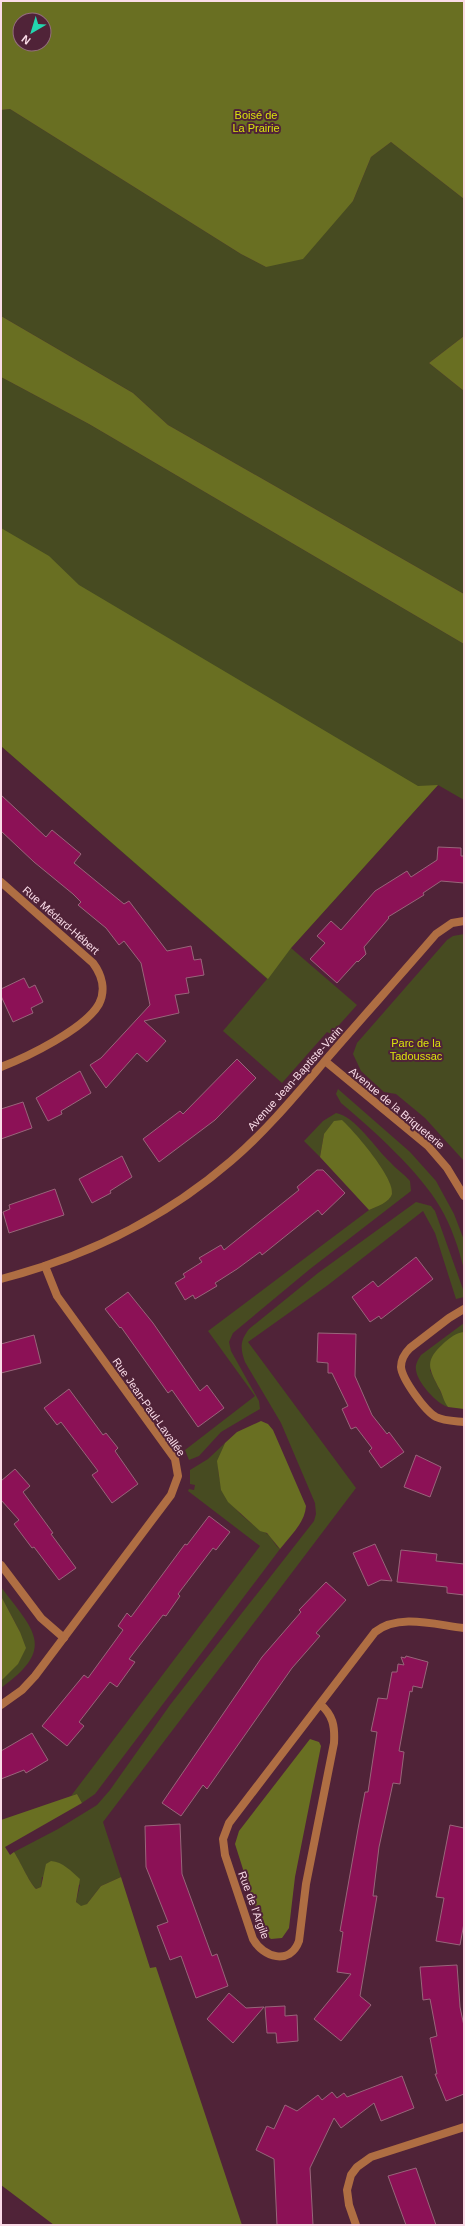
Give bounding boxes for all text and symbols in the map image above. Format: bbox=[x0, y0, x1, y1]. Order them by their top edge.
north arrow bbox=[12, 12, 52, 52]
text: N bbox=[19, 33, 33, 47]
park label: Boisé de La Prairie bbox=[232, 109, 280, 134]
street label: Rue Médard-Hébert bbox=[20, 884, 102, 956]
street label: Avenue Jean-Baptiste-Varin bbox=[245, 1023, 345, 1133]
park label: Parc de la Tadoussac bbox=[390, 1037, 443, 1062]
street label: Avenue de la Briqueterie bbox=[347, 1065, 447, 1151]
street label: Rue Jean-Paul-Lavallée bbox=[110, 1355, 188, 1459]
street label: Rue de l'Argile bbox=[236, 1869, 272, 1941]

